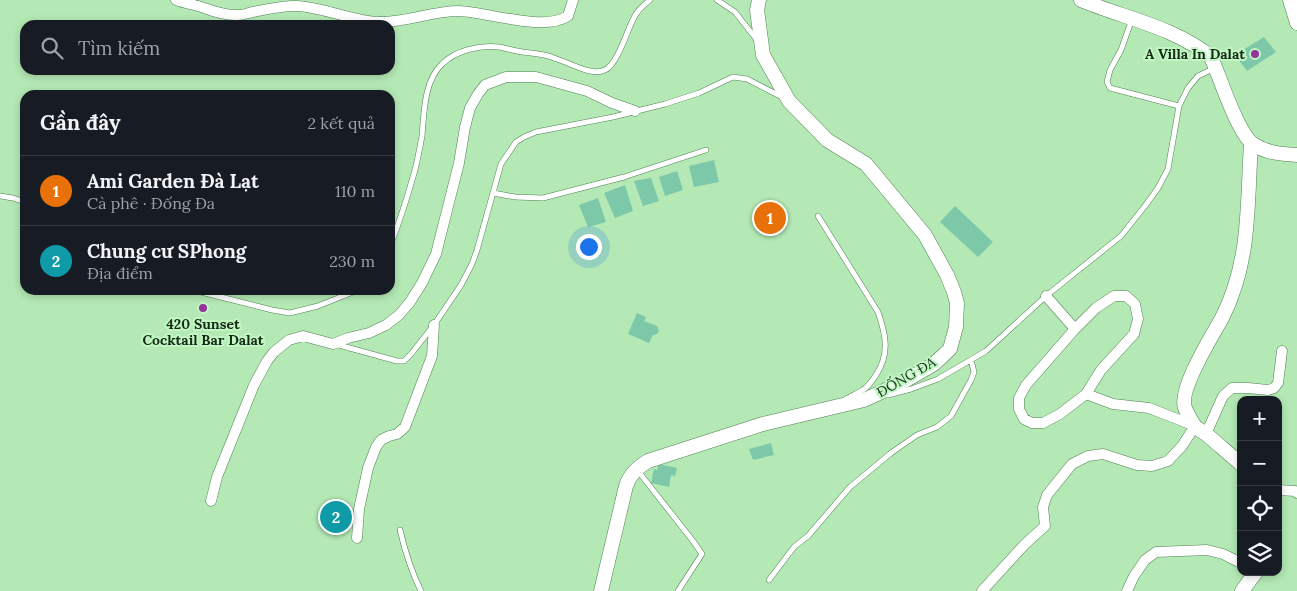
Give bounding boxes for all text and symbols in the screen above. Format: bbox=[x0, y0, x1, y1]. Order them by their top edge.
search box bbox=[20, 20, 395, 75]
icon: search bbox=[38, 34, 66, 62]
text: Tìm kiếm bbox=[78, 36, 160, 60]
place label: A Villa In Dalat bbox=[1145, 45, 1245, 63]
marker: A Villa In Dalat bbox=[1249, 48, 1261, 60]
text: Gần đây bbox=[40, 109, 121, 136]
text: 2 kết quả bbox=[308, 113, 375, 133]
text: Ami Garden Đà Lạt bbox=[87, 169, 259, 193]
text: 1 bbox=[53, 181, 59, 201]
text: 110 m bbox=[335, 181, 375, 201]
text: Cà phê · Đống Đa bbox=[87, 193, 215, 213]
pin: 1 bbox=[754, 199, 786, 237]
your location bbox=[576, 234, 602, 260]
text: Chung cư SPhong bbox=[87, 239, 246, 263]
text: 2 bbox=[52, 251, 60, 271]
text: 230 m bbox=[329, 251, 375, 271]
text: Địa điểm bbox=[87, 263, 153, 283]
marker: 420 Sunset Cocktail Bar Dalat bbox=[197, 302, 209, 314]
place label: 420 Sunset Cocktail Bar Dalat bbox=[142, 315, 264, 349]
street label: ĐỐNG ĐA bbox=[873, 352, 939, 401]
map controls bbox=[1237, 396, 1282, 576]
button: + bbox=[1237, 396, 1282, 441]
button: − bbox=[1237, 441, 1282, 486]
button: locate bbox=[1237, 486, 1282, 531]
pin: 2 bbox=[320, 498, 352, 536]
button: layers bbox=[1237, 531, 1282, 576]

